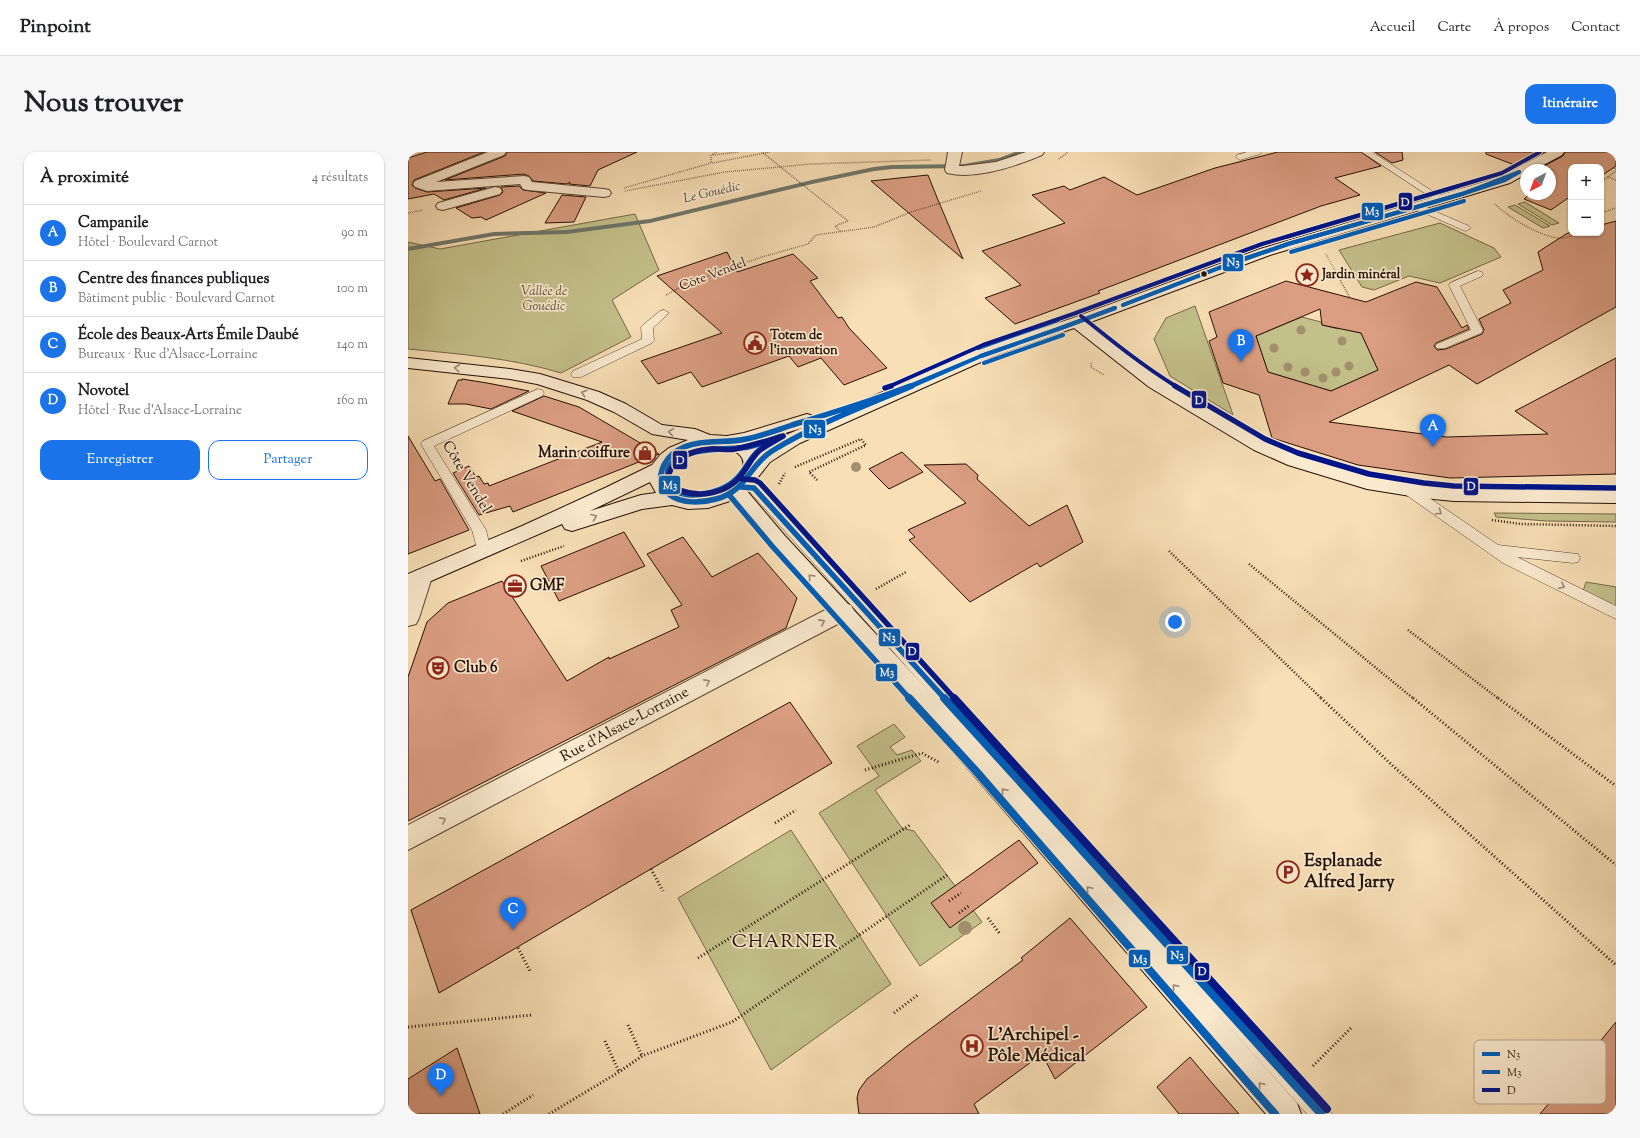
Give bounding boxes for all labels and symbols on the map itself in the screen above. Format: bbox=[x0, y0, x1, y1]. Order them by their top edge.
north arrow bbox=[1520, 164, 1556, 200]
water label: Le Gouédic bbox=[681, 178, 743, 208]
line badge: D bbox=[1398, 192, 1413, 211]
text: D bbox=[1400, 195, 1410, 211]
line badge: M3 bbox=[1361, 202, 1384, 221]
text: M3 bbox=[1364, 204, 1380, 220]
line badge: N3 bbox=[1222, 253, 1244, 272]
street label: Côte Vendel bbox=[677, 254, 749, 296]
text: N3 bbox=[1225, 255, 1240, 271]
place icon: Jardin minéral bbox=[1294, 262, 1320, 288]
place label: Jardin minéral bbox=[1321, 266, 1401, 284]
unlabelled marker bbox=[1199, 269, 1209, 279]
park label: Vallée de Gouédic bbox=[521, 283, 567, 316]
place label: Totem de l'innovation bbox=[770, 327, 838, 360]
pin: B bbox=[1228, 329, 1254, 362]
public building icon: Totem de l'innovation bbox=[742, 330, 768, 356]
one-way arrow bbox=[454, 364, 460, 373]
one-way arrow bbox=[580, 389, 587, 398]
line badge: D bbox=[1191, 390, 1207, 409]
text: D bbox=[1194, 393, 1204, 409]
pin: A bbox=[1420, 414, 1446, 447]
line badge: N3 bbox=[803, 419, 826, 439]
text: N3 bbox=[807, 422, 822, 438]
one-way arrow bbox=[668, 428, 675, 437]
street label: Côte Vendel bbox=[436, 437, 496, 517]
shop icon: Marin coiffure bbox=[632, 440, 658, 466]
place label: Marin coiffure bbox=[538, 443, 630, 464]
line badge: D bbox=[672, 450, 688, 470]
text: D bbox=[675, 453, 685, 469]
line badge: M3 bbox=[658, 475, 681, 495]
line badge: D bbox=[1463, 477, 1479, 496]
text: M3 bbox=[662, 478, 678, 494]
text: D bbox=[1466, 479, 1476, 495]
one-way arrow bbox=[1435, 507, 1442, 515]
one-way arrow bbox=[591, 514, 598, 522]
office icon: GMF bbox=[502, 573, 528, 599]
one-way arrow bbox=[809, 574, 816, 582]
place label: GMF bbox=[530, 576, 565, 597]
one-way arrow bbox=[1558, 581, 1565, 589]
your location bbox=[1165, 612, 1185, 632]
one-way arrow bbox=[818, 619, 825, 627]
line badge: N3 bbox=[878, 628, 901, 647]
text: N3 bbox=[881, 630, 896, 646]
line badge: D bbox=[905, 642, 920, 661]
text: D bbox=[907, 644, 917, 660]
theatre icon: Club 6 bbox=[425, 655, 451, 681]
place label: Club 6 bbox=[454, 658, 498, 679]
line badge: M3 bbox=[875, 663, 898, 682]
text: M3 bbox=[879, 665, 895, 681]
one-way arrow bbox=[702, 679, 710, 687]
street label: Rue d'Alsace-Lorraine bbox=[557, 682, 693, 768]
one-way arrow bbox=[1001, 789, 1008, 796]
one-way arrow bbox=[438, 817, 446, 825]
place label: Esplanade Alfred Jarry bbox=[1304, 849, 1395, 896]
parking icon: Esplanade Alfred Jarry bbox=[1275, 859, 1301, 885]
one-way arrow bbox=[1087, 886, 1094, 894]
pin: C bbox=[500, 897, 526, 930]
district label: CHARNER bbox=[732, 929, 838, 956]
line badge: N3 bbox=[1166, 945, 1189, 965]
text: N3 bbox=[1169, 948, 1184, 964]
line badge: M3 bbox=[1128, 949, 1151, 968]
text: M3 bbox=[1132, 952, 1148, 968]
line badge: D bbox=[1194, 962, 1210, 981]
text: D bbox=[1197, 964, 1207, 980]
one-way arrow bbox=[1172, 984, 1180, 992]
place label: L'Archipel - Pôle Médical bbox=[988, 1023, 1086, 1070]
hospital icon: L'Archipel - Pôle Médical bbox=[959, 1033, 985, 1059]
legend bbox=[1474, 1040, 1606, 1104]
text: N3 bbox=[1507, 1047, 1520, 1063]
pin: D bbox=[428, 1063, 454, 1096]
text: M3 bbox=[1507, 1065, 1522, 1081]
one-way arrow bbox=[1258, 1082, 1265, 1089]
text: D bbox=[1507, 1083, 1516, 1099]

